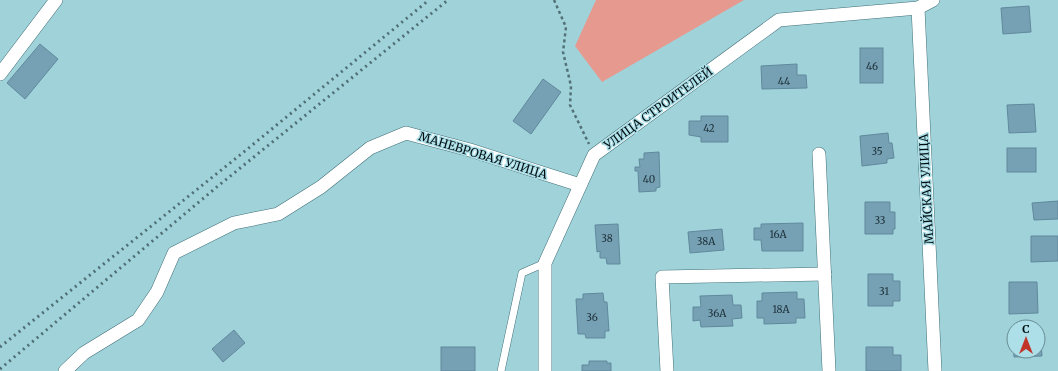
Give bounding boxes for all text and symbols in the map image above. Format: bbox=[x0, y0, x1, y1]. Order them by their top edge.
house number: 46 bbox=[866, 60, 878, 73]
street label: УЛИЦА СТРОИТЕЛЕЙ bbox=[600, 63, 716, 153]
house number: 44 bbox=[778, 75, 790, 88]
house number: 42 bbox=[703, 122, 715, 135]
street label: МАНЕВРОВАЯ УЛИЦА bbox=[417, 128, 550, 182]
street label: МАЙСКАЯ УЛИЦА bbox=[916, 133, 936, 245]
house number: 35 bbox=[871, 145, 883, 158]
house number: 40 bbox=[643, 173, 655, 186]
house number: 33 bbox=[875, 214, 886, 227]
house number: 16А bbox=[769, 228, 788, 241]
house number: 38 bbox=[601, 232, 613, 245]
house number: 38А bbox=[697, 235, 716, 248]
house number: 31 bbox=[879, 285, 889, 298]
house number: 18А bbox=[772, 303, 791, 316]
house number: 36А bbox=[708, 307, 727, 320]
house number: 36 bbox=[586, 311, 598, 324]
north arrow bbox=[1006, 319, 1046, 359]
text: С bbox=[1022, 322, 1030, 336]

